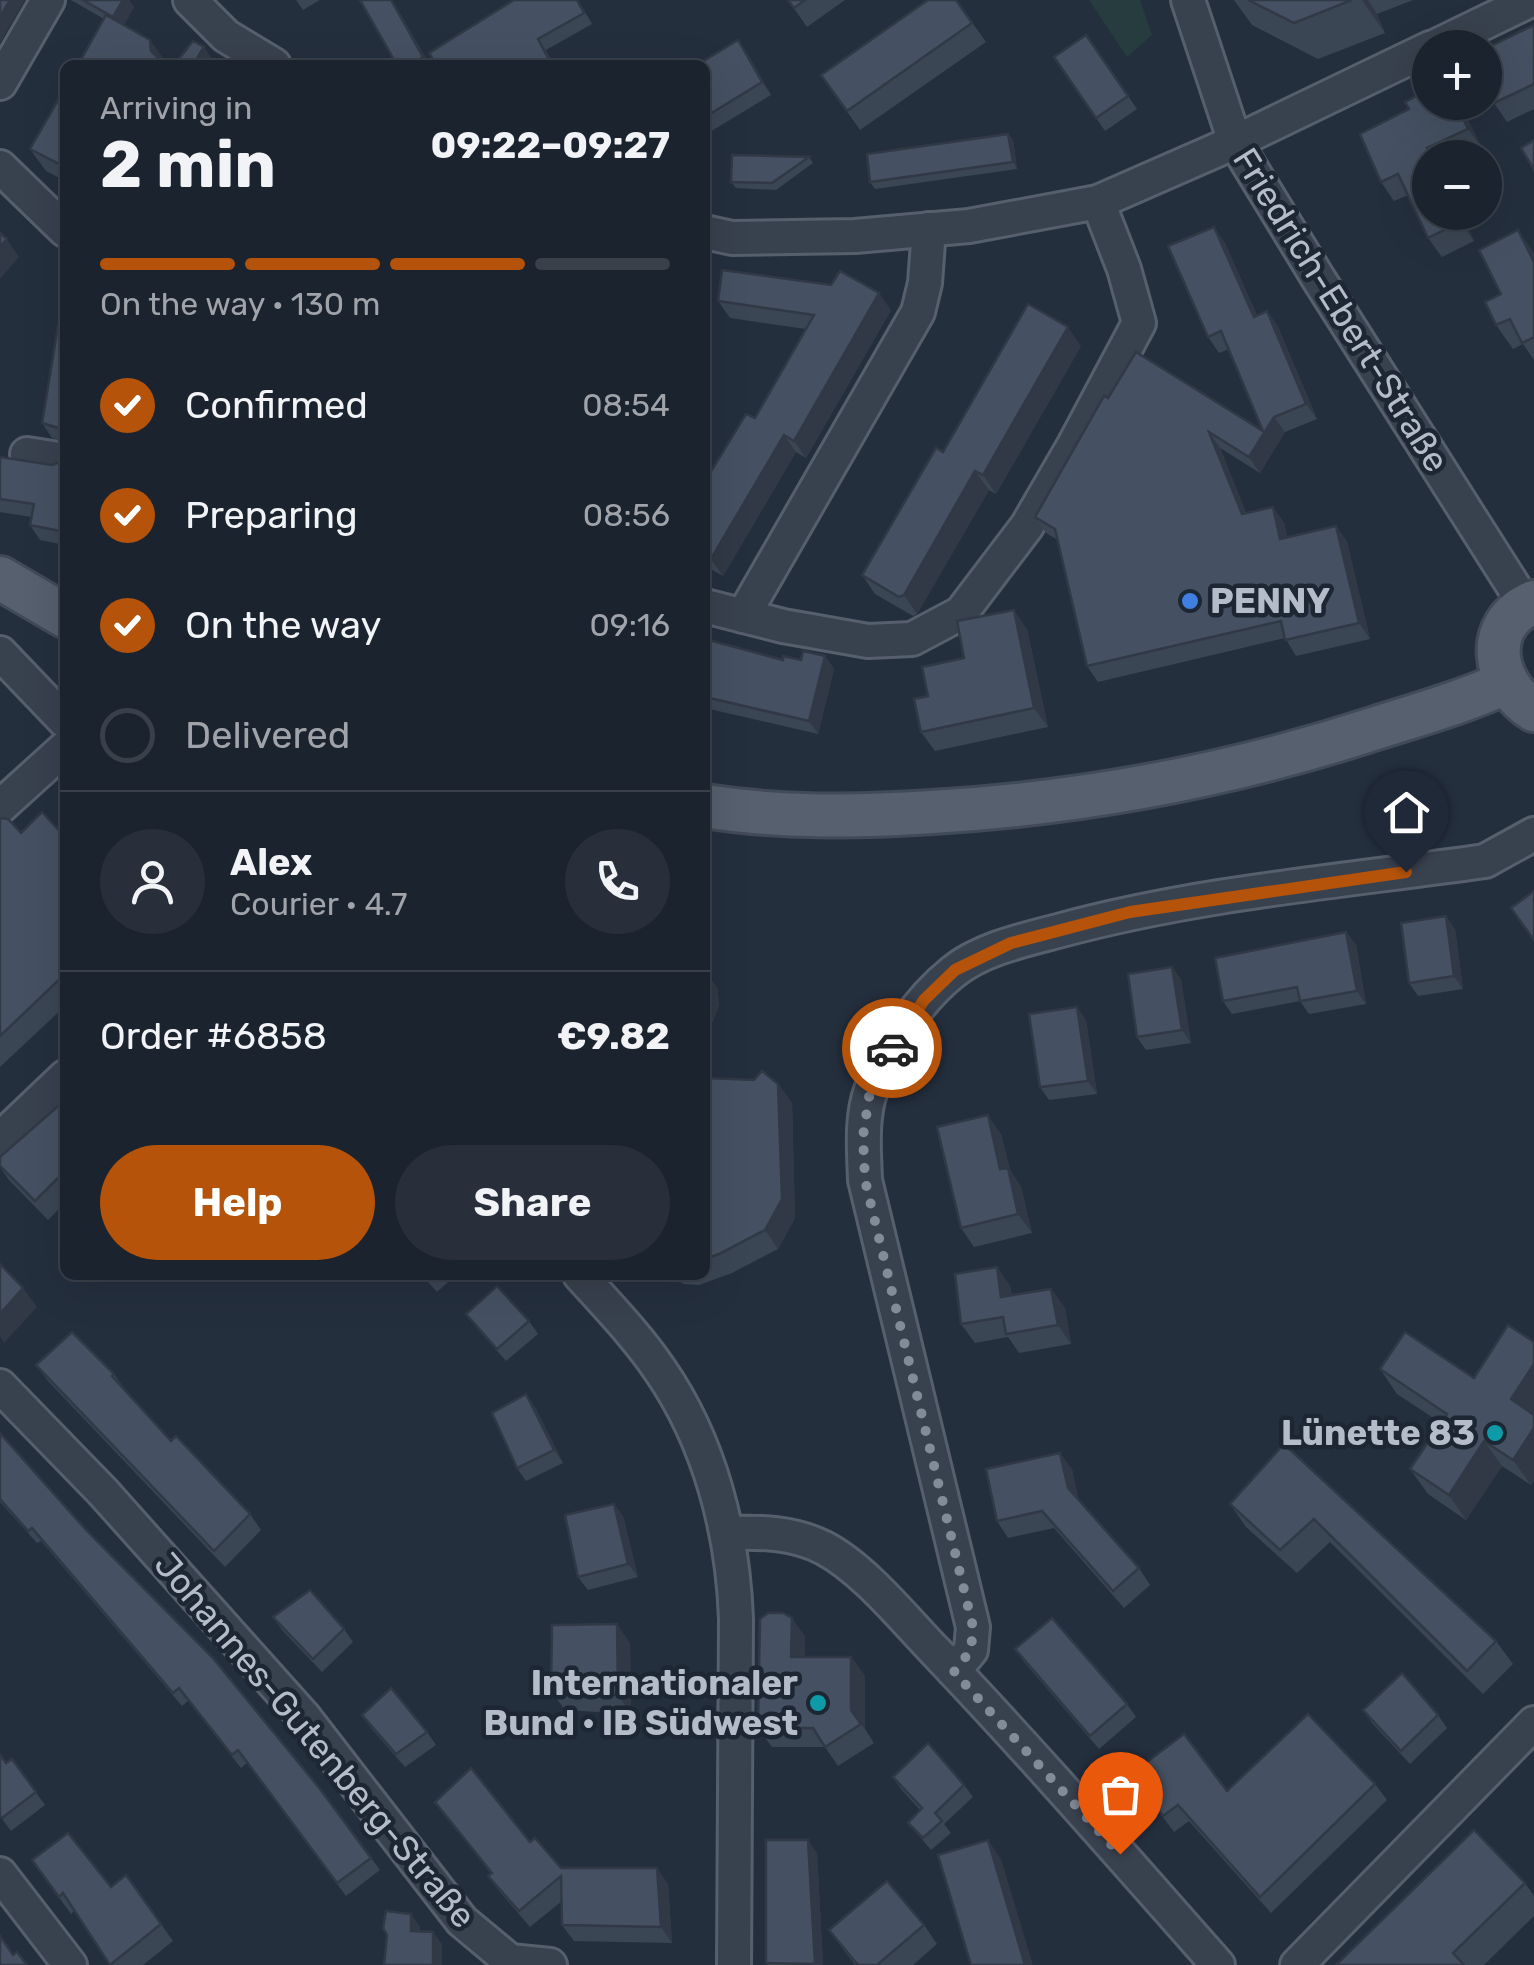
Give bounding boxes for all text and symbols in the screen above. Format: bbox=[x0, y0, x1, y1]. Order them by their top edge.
map controls bbox=[1412, 30, 1502, 230]
button: + bbox=[1412, 30, 1502, 120]
text: Arriving in bbox=[100, 89, 252, 127]
text: 09:22–09:27 bbox=[430, 122, 670, 168]
text: 2 min bbox=[100, 126, 276, 203]
street label: Friedrich-Ebert-Straße bbox=[1224, 140, 1458, 480]
button: − bbox=[1412, 140, 1502, 230]
text: On the way · 130 m bbox=[100, 285, 380, 323]
icon: check bbox=[100, 378, 155, 433]
text: Confirmed bbox=[185, 382, 368, 428]
text: 08:54 bbox=[582, 386, 670, 424]
icon: check bbox=[100, 488, 155, 543]
text: Preparing bbox=[185, 492, 358, 538]
text: 08:56 bbox=[583, 496, 670, 534]
place label: PENNY bbox=[1210, 580, 1330, 622]
marker: PENNY bbox=[1179, 590, 1201, 612]
icon: check bbox=[100, 598, 155, 653]
text: On the way bbox=[185, 602, 381, 648]
text: 09:16 bbox=[590, 606, 670, 644]
text: Delivered bbox=[185, 712, 350, 758]
pin bbox=[1364, 770, 1449, 873]
icon: home bbox=[1379, 785, 1434, 840]
button: person bbox=[100, 829, 205, 934]
button: phone bbox=[565, 829, 670, 934]
text: Alex bbox=[230, 839, 312, 885]
text: Courier · 4.7 bbox=[230, 885, 407, 923]
courier bbox=[842, 998, 942, 1098]
text: Order #6858 bbox=[100, 1013, 327, 1059]
text: €9.82 bbox=[557, 1013, 670, 1059]
icon: car bbox=[865, 1021, 920, 1076]
button: Help bbox=[100, 1145, 375, 1260]
button: Share bbox=[395, 1145, 670, 1260]
place label: Lünette 83 bbox=[1281, 1412, 1475, 1454]
marker: Lünette 83 bbox=[1484, 1422, 1506, 1444]
street label: Johannes-Gutenberg-Straße bbox=[145, 1544, 485, 1936]
place label: Internationaler Bund · IB Südwest bbox=[484, 1662, 798, 1744]
marker: Internationaler Bund · IB Südwest bbox=[807, 1692, 829, 1714]
pin bbox=[1078, 1752, 1163, 1855]
icon: bag bbox=[1093, 1767, 1148, 1822]

